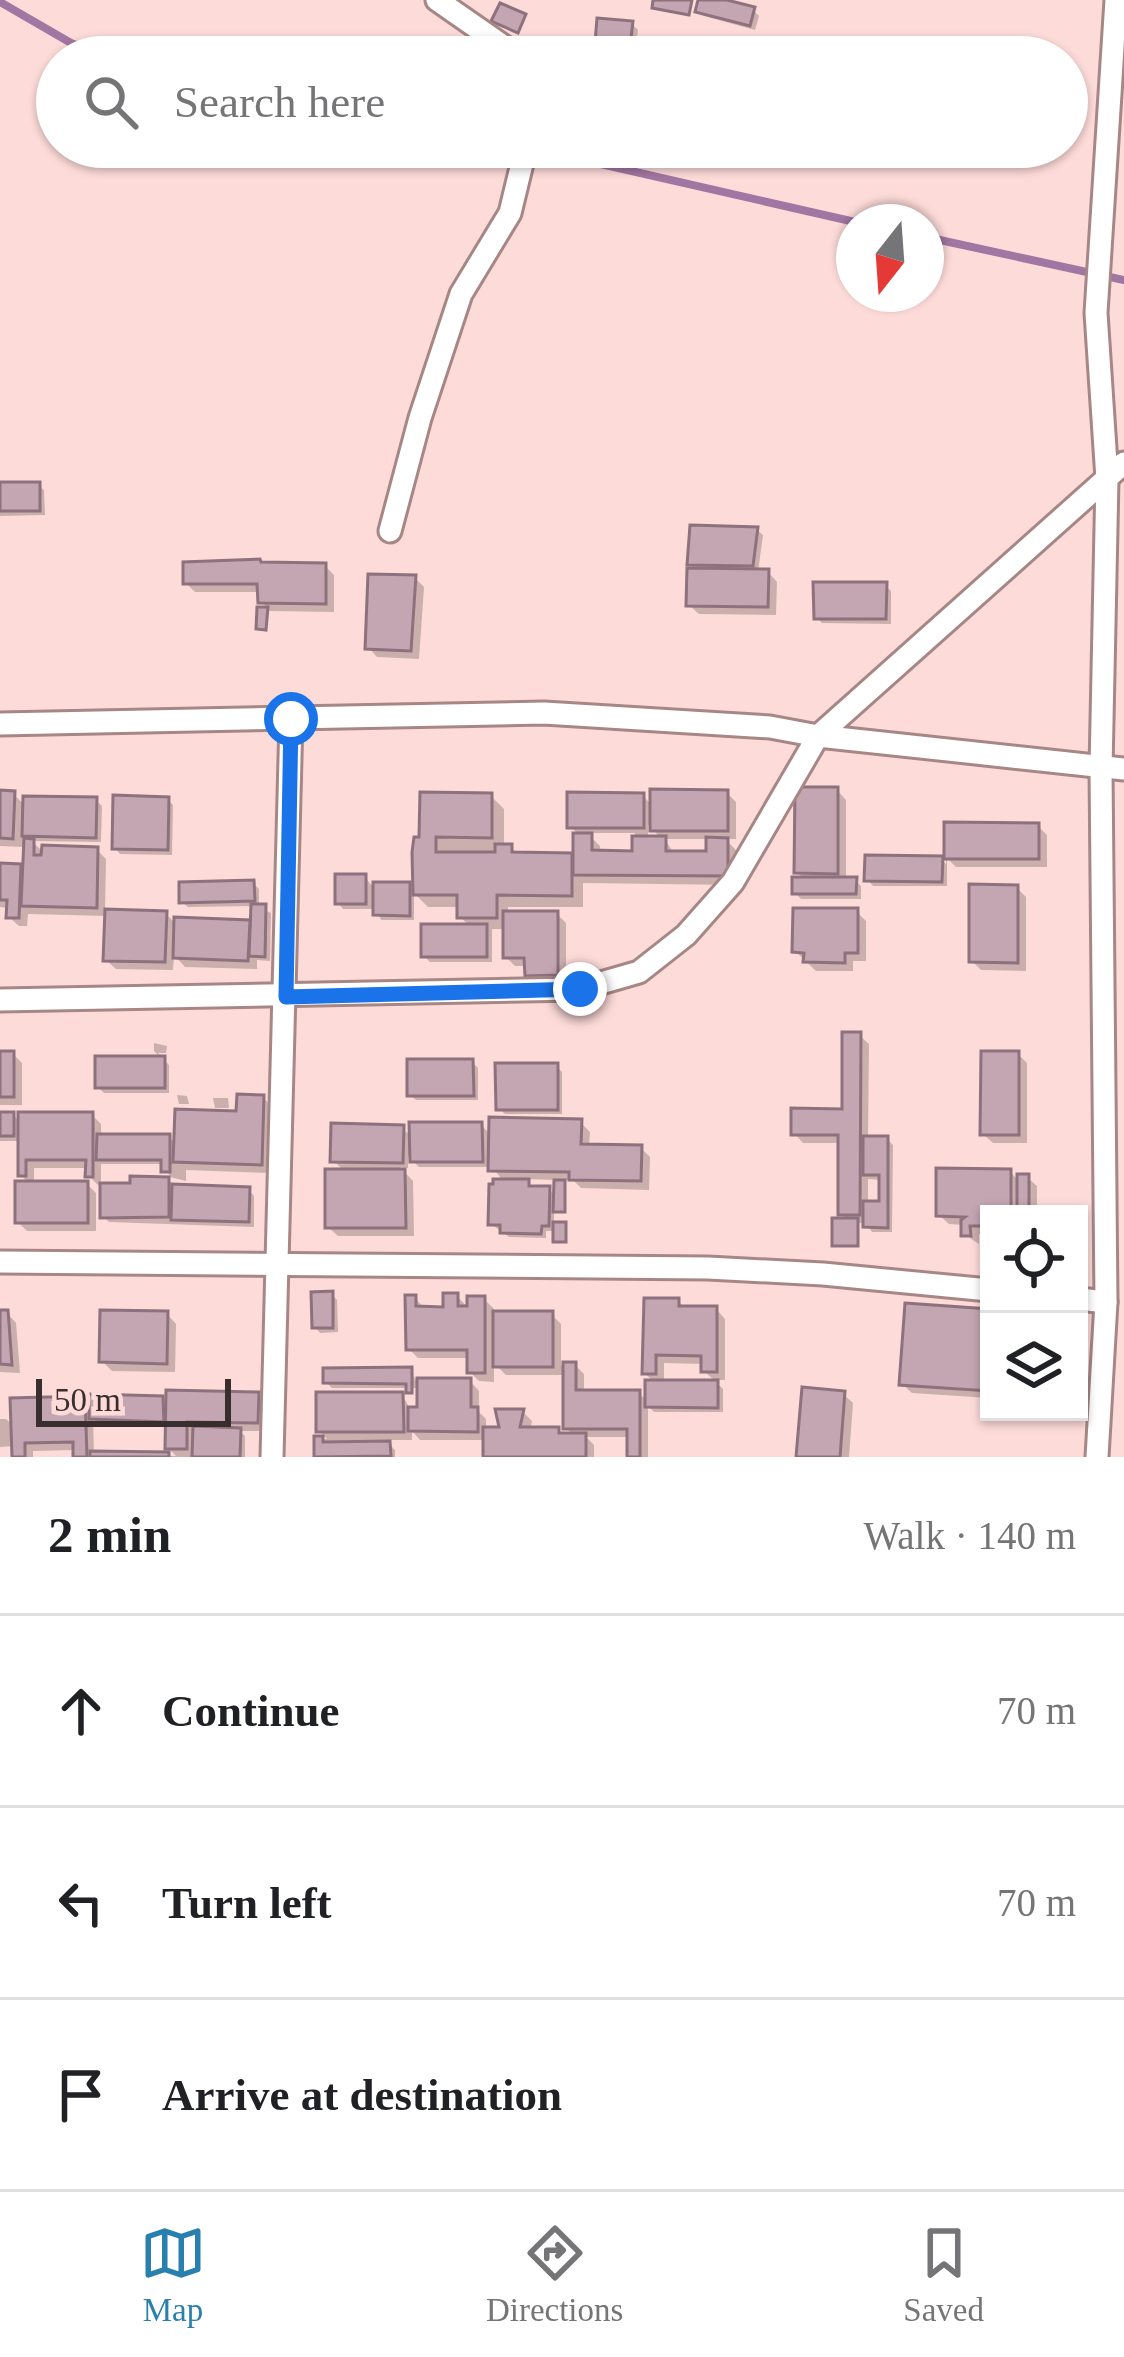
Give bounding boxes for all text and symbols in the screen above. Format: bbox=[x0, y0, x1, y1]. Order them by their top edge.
search box bbox=[36, 36, 1088, 168]
icon: search bbox=[78, 69, 144, 135]
text: Search here bbox=[174, 77, 385, 127]
north arrow bbox=[836, 204, 944, 312]
route start bbox=[264, 692, 318, 746]
route end bbox=[553, 962, 607, 1016]
map controls bbox=[980, 1205, 1088, 1421]
button: locate bbox=[980, 1205, 1088, 1313]
button: layers bbox=[980, 1313, 1088, 1421]
scale bar bbox=[36, 1373, 231, 1426]
text: 50 m bbox=[54, 1382, 121, 1418]
text: 2 min bbox=[48, 1507, 171, 1563]
text: Walk · 140 m bbox=[864, 1514, 1076, 1557]
icon: ahead bbox=[48, 1678, 114, 1744]
text: Continue bbox=[162, 1686, 340, 1736]
text: 70 m bbox=[997, 1689, 1076, 1732]
icon: left bbox=[48, 1870, 114, 1936]
text: Turn left bbox=[162, 1878, 332, 1928]
text: 70 m bbox=[997, 1881, 1076, 1924]
icon: arrive bbox=[48, 2062, 114, 2128]
text: Arrive at destination bbox=[162, 2070, 562, 2120]
tab: Map bbox=[140, 2220, 206, 2329]
tab: Directions bbox=[486, 2220, 623, 2329]
tab: Saved bbox=[903, 2220, 984, 2329]

